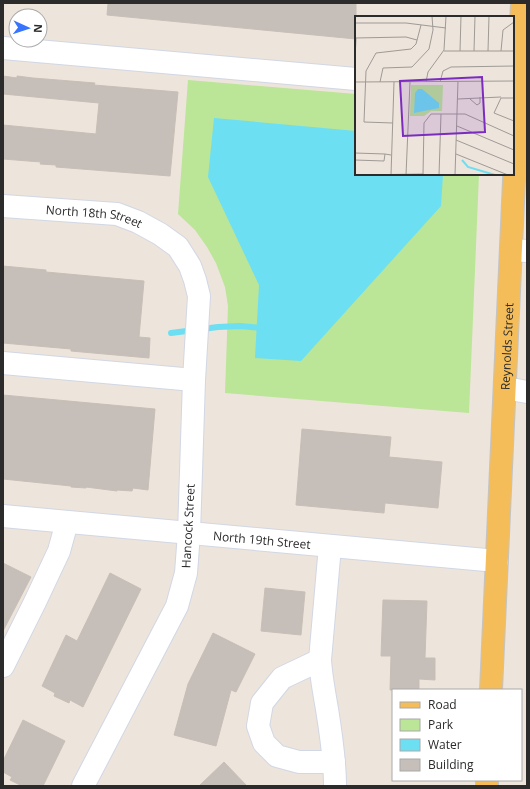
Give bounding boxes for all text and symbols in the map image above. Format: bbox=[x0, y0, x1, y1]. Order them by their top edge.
north arrow bbox=[8, 8, 48, 48]
inset map bbox=[355, 16, 514, 175]
text: N bbox=[31, 24, 46, 33]
street label: North 18th Street bbox=[45, 201, 146, 231]
street label: Reynolds Street bbox=[496, 302, 517, 390]
street label: Hancock Street bbox=[177, 483, 199, 569]
street label: North 19th Street bbox=[212, 527, 312, 552]
legend bbox=[392, 689, 522, 781]
text: Road bbox=[428, 696, 457, 713]
text: Park bbox=[428, 716, 454, 733]
text: Water bbox=[428, 736, 462, 753]
text: Building bbox=[428, 756, 474, 773]

